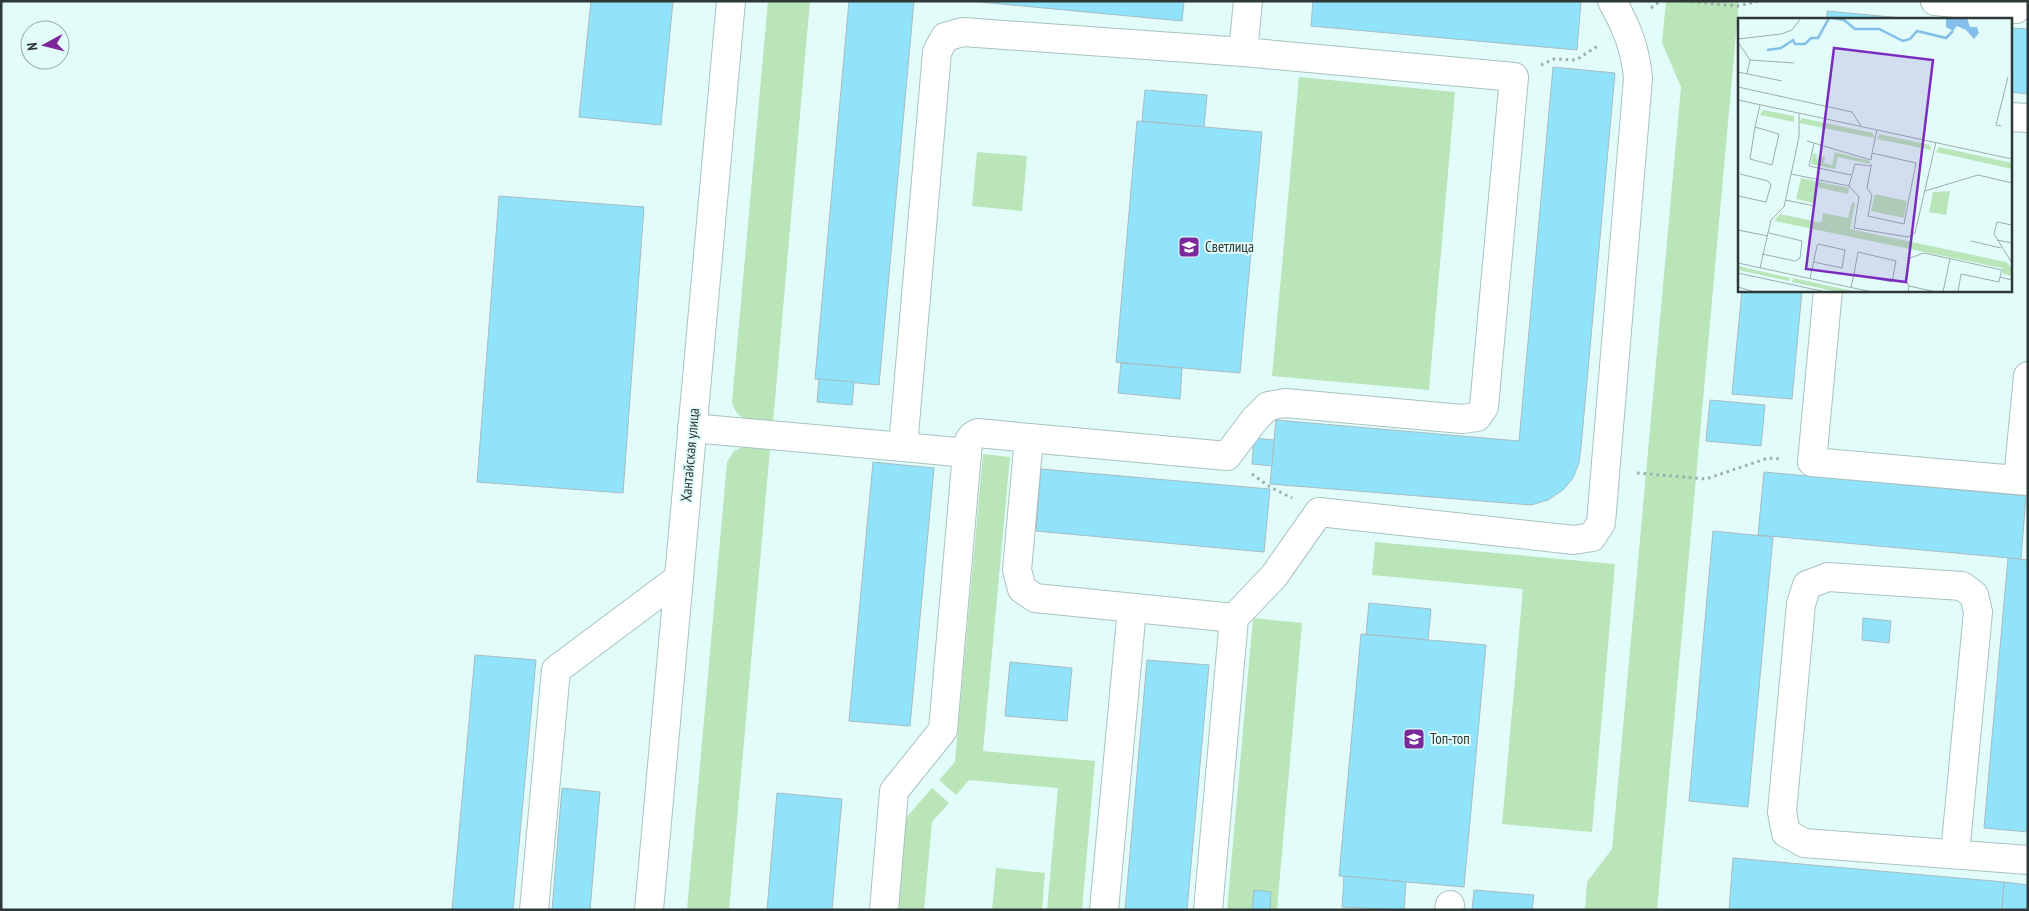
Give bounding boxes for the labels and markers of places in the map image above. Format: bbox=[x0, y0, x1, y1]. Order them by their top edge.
school or university icon: Светлица bbox=[1177, 235, 1201, 259]
place label: Светлица bbox=[1205, 237, 1254, 256]
school or university icon: Топ-топ bbox=[1402, 727, 1426, 751]
place label: Топ-топ bbox=[1430, 729, 1470, 748]

